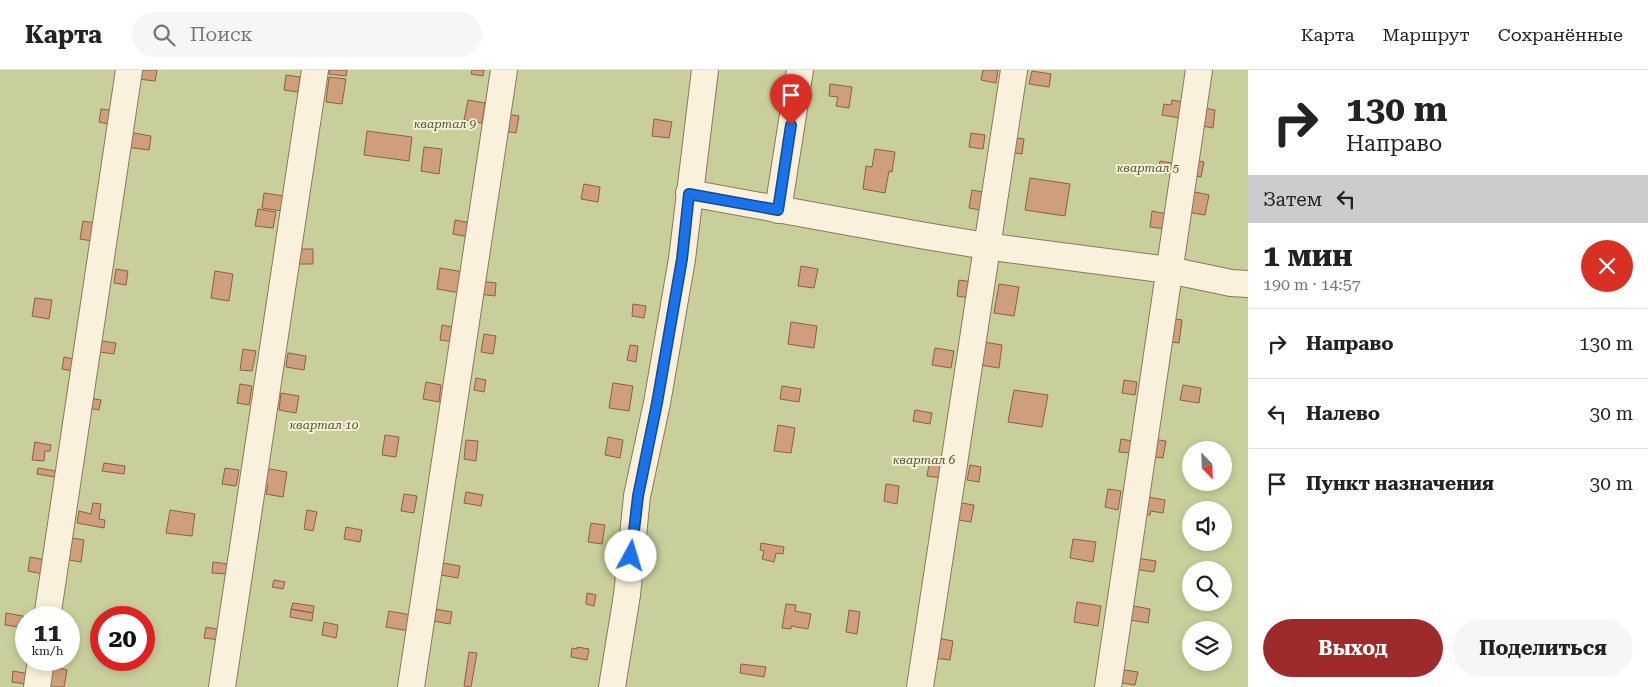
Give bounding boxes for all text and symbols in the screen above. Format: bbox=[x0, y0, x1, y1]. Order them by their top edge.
search box bbox=[132, 12, 482, 57]
text: Карта bbox=[25, 21, 102, 49]
icon: search bbox=[150, 21, 178, 49]
text: Поиск bbox=[190, 23, 253, 46]
text: Карта bbox=[1301, 24, 1355, 45]
text: Маршрут bbox=[1383, 24, 1470, 45]
text: Сохранённые bbox=[1498, 24, 1623, 45]
pin bbox=[770, 74, 812, 125]
icon: arrive bbox=[777, 81, 805, 109]
text: 130 m bbox=[1346, 89, 1447, 130]
icon: right bbox=[1263, 90, 1328, 155]
park label: квартал 9 bbox=[414, 117, 476, 131]
text: Направо bbox=[1346, 131, 1442, 156]
park label: квартал 5 bbox=[1117, 161, 1179, 175]
icon: left bbox=[1332, 185, 1360, 213]
text: Затем bbox=[1263, 188, 1322, 211]
text: 1 мин bbox=[1263, 238, 1353, 273]
button: close bbox=[1581, 240, 1633, 292]
text: 190 m · 14:57 bbox=[1263, 275, 1361, 294]
icon: right bbox=[1263, 330, 1291, 358]
text: Направо bbox=[1306, 332, 1393, 355]
text: 130 m bbox=[1579, 332, 1633, 355]
icon: left bbox=[1263, 400, 1291, 428]
text: Налево bbox=[1306, 402, 1380, 425]
text: 30 m bbox=[1590, 402, 1633, 425]
park label: квартал 10 bbox=[289, 418, 359, 432]
north arrow bbox=[1182, 441, 1232, 491]
map controls bbox=[1182, 441, 1232, 671]
park label: квартал 6 bbox=[893, 453, 955, 467]
icon: arrive bbox=[1263, 470, 1291, 498]
text: Пункт назначения bbox=[1306, 472, 1494, 495]
text: 30 m bbox=[1590, 472, 1633, 495]
button: sound bbox=[1182, 501, 1232, 551]
position arrow bbox=[604, 529, 656, 581]
button: search bbox=[1182, 561, 1232, 611]
speed limit sign: 20 bbox=[90, 606, 155, 671]
text: 11 bbox=[33, 618, 62, 647]
button: Выход bbox=[1263, 619, 1443, 677]
button: Поделиться bbox=[1453, 619, 1633, 677]
button: layers bbox=[1182, 621, 1232, 671]
text: km/h bbox=[31, 644, 64, 658]

